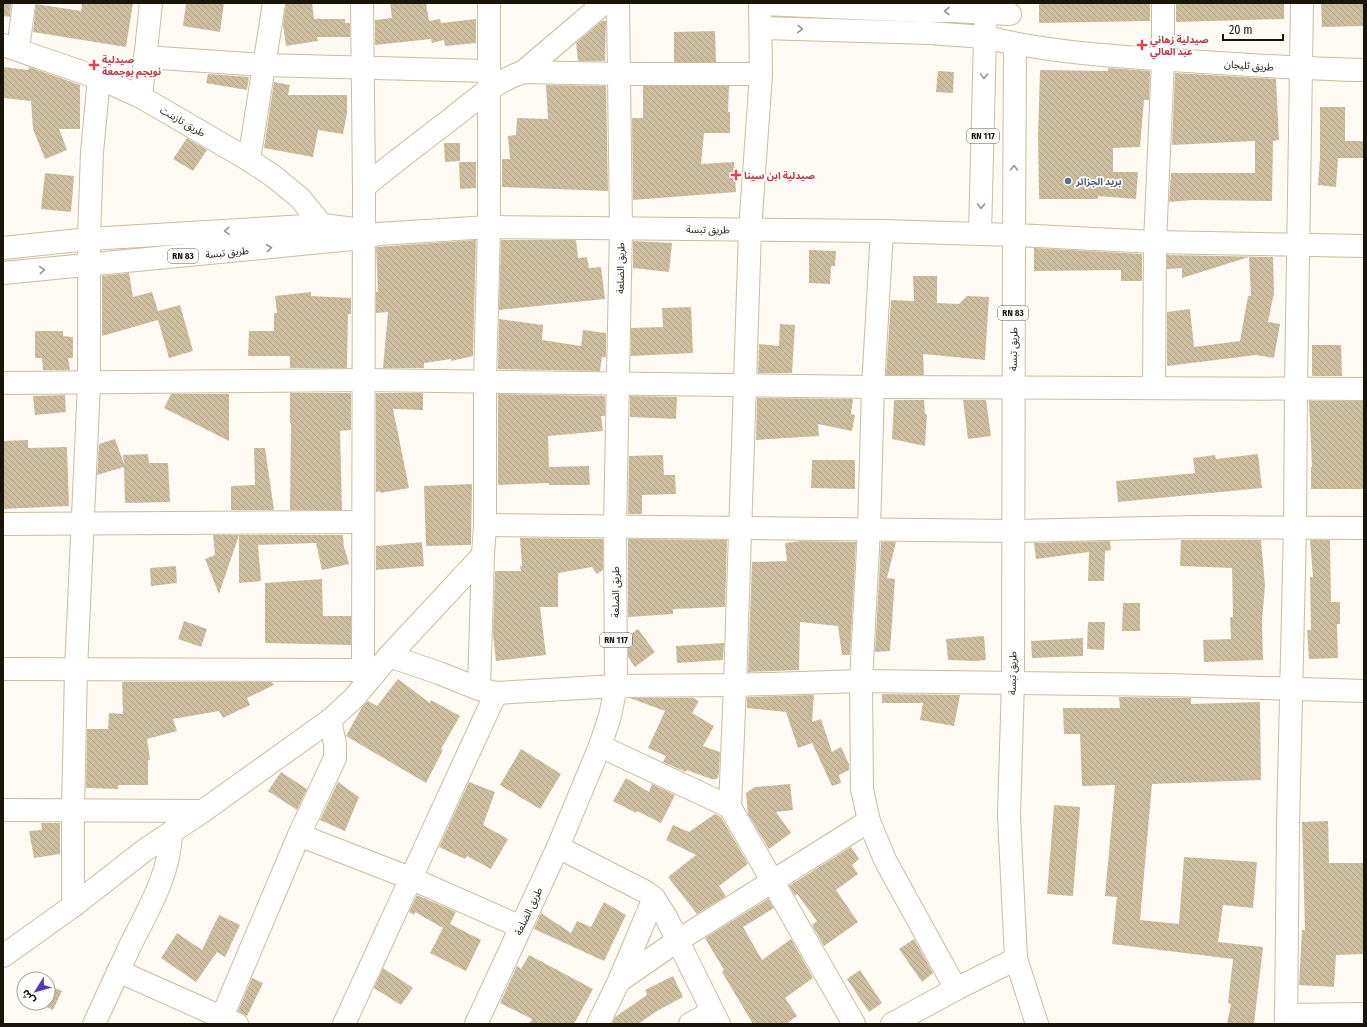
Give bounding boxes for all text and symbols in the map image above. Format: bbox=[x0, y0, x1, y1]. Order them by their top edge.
one-way arrow bbox=[944, 7, 950, 15]
scale bar bbox=[1223, 16, 1283, 42]
text: 20 m bbox=[1229, 23, 1253, 37]
one-way arrow bbox=[797, 25, 803, 33]
place label: صيدلية زهاني عبد العالي bbox=[1150, 34, 1209, 60]
marker: صيدلية زهاني عبد العالي bbox=[1137, 40, 1147, 50]
place label: صيدلية نويجم بوجمعة bbox=[102, 54, 161, 79]
street label: طريق ثليجان bbox=[1224, 58, 1274, 74]
marker: صيدلية نويجم بوجمعة bbox=[89, 60, 99, 70]
one-way arrow bbox=[980, 73, 989, 79]
street label: طريق تازبنت bbox=[158, 104, 207, 140]
road number: RN 117 bbox=[967, 129, 999, 143]
one-way arrow bbox=[1010, 165, 1018, 171]
marker: صيدلية ابن سينا bbox=[731, 170, 741, 180]
place label: صيدلية ابن سينا bbox=[744, 170, 815, 182]
marker: بريد الجزائر bbox=[1063, 176, 1073, 186]
place label: بريد الجزائر bbox=[1075, 176, 1122, 188]
one-way arrow bbox=[977, 203, 985, 209]
street label: طريق تبسة bbox=[686, 224, 730, 236]
one-way arrow bbox=[224, 226, 230, 235]
street label: طريق الضلعة bbox=[615, 242, 627, 294]
one-way arrow bbox=[266, 243, 272, 252]
street label: طريق تبسة bbox=[205, 245, 250, 261]
road number: RN 83 bbox=[168, 249, 198, 263]
one-way arrow bbox=[39, 266, 45, 275]
road number: RN 83 bbox=[998, 306, 1028, 320]
street label: طريق تبسة bbox=[1008, 327, 1020, 371]
street label: طريق الضلعة bbox=[610, 566, 622, 618]
road number: RN 117 bbox=[600, 633, 632, 647]
street label: طريق تبسة bbox=[1007, 651, 1019, 695]
street label: طريق الضلعة bbox=[513, 885, 545, 937]
north arrow bbox=[16, 971, 56, 1011]
text: ش bbox=[19, 987, 38, 1007]

